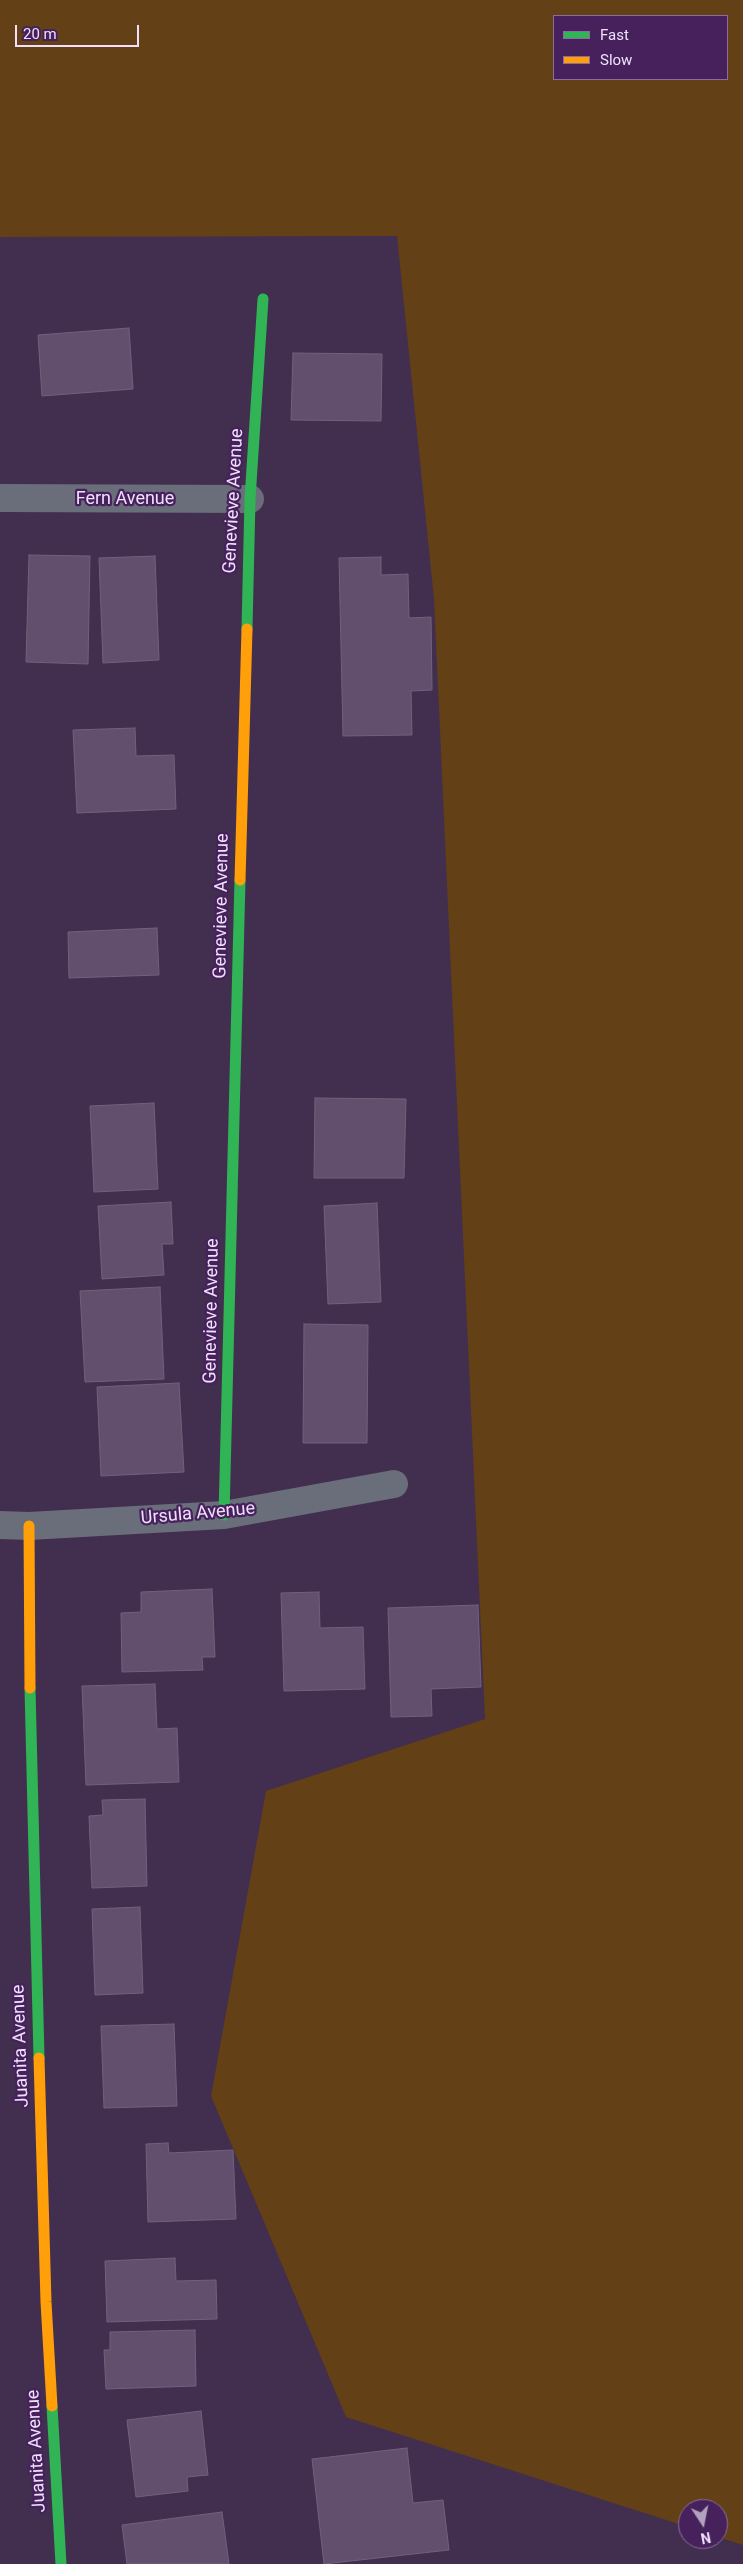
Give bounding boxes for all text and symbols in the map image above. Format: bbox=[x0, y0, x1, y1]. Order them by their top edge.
scale bar bbox=[18, 15, 141, 47]
legend bbox=[553, 15, 728, 80]
text: 20 m bbox=[23, 25, 57, 43]
text: Fast bbox=[600, 26, 629, 44]
text: Slow bbox=[600, 51, 632, 69]
street label: Genevieve Avenue bbox=[219, 428, 249, 574]
street label: Fern Avenue bbox=[76, 488, 174, 510]
street label: Genevieve Avenue bbox=[210, 833, 234, 979]
street label: Genevieve Avenue bbox=[200, 1238, 224, 1384]
street label: Ursula Avenue bbox=[140, 1498, 256, 1530]
street label: Juanita Avenue bbox=[8, 1984, 34, 2108]
street label: Juanita Avenue bbox=[23, 2389, 51, 2513]
north arrow bbox=[678, 2499, 728, 2549]
text: N bbox=[699, 2529, 712, 2547]

